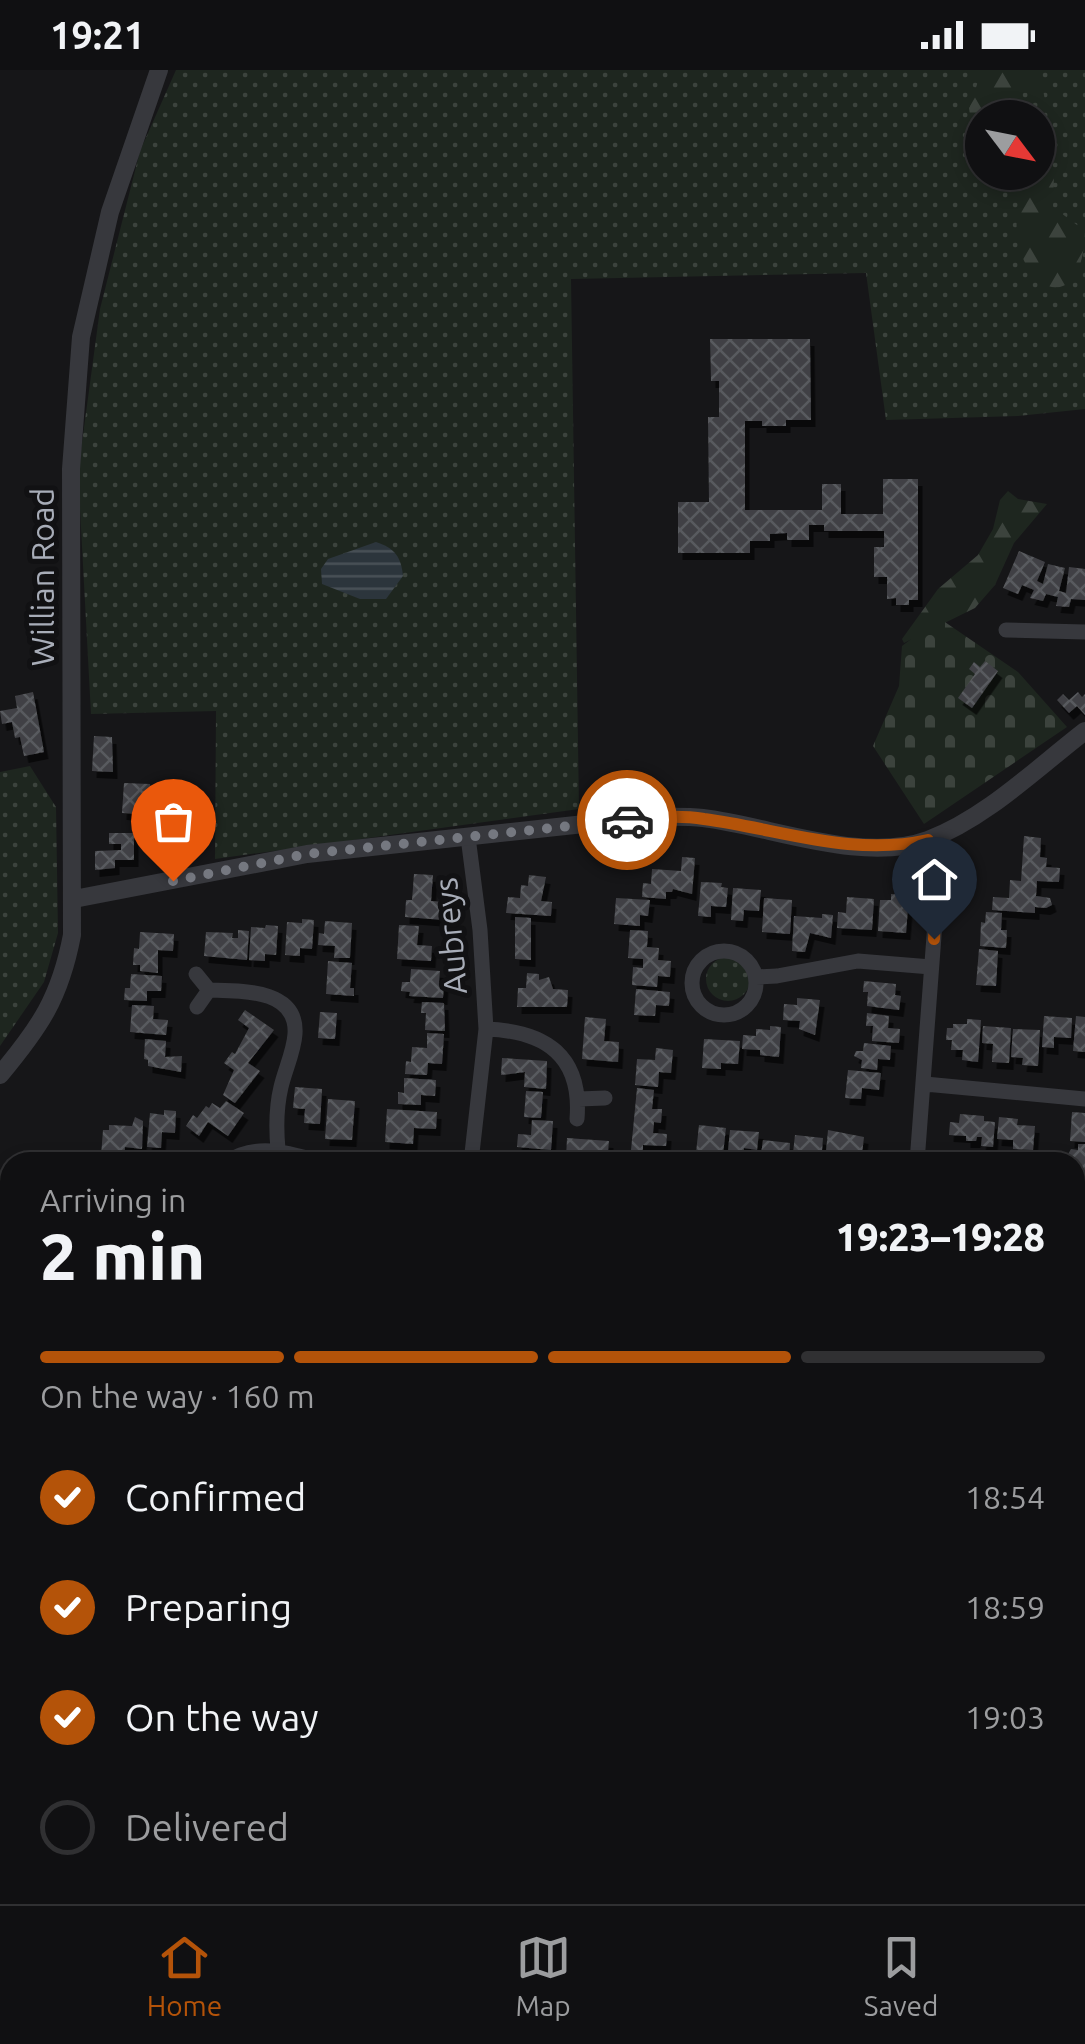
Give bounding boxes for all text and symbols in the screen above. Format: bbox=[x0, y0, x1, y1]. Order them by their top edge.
text: 19:21 bbox=[50, 14, 145, 56]
north arrow bbox=[965, 100, 1055, 190]
map controls bbox=[965, 100, 1055, 190]
street label: Willian Road bbox=[24, 488, 60, 666]
courier bbox=[577, 770, 677, 870]
pin bbox=[131, 779, 216, 882]
icon: car bbox=[600, 793, 655, 848]
icon: bag bbox=[146, 794, 201, 849]
pin bbox=[892, 837, 977, 940]
icon: home bbox=[907, 852, 962, 907]
street label: Aubreys bbox=[427, 876, 473, 996]
text: Arriving in bbox=[40, 1182, 186, 1218]
text: 19:23–19:28 bbox=[836, 1216, 1045, 1258]
text: 2 min bbox=[40, 1219, 205, 1292]
text: On the way · 160 m bbox=[40, 1378, 315, 1414]
icon: check bbox=[40, 1470, 95, 1525]
text: Confirmed bbox=[125, 1476, 306, 1518]
text: 18:54 bbox=[965, 1479, 1045, 1515]
icon: check bbox=[40, 1580, 95, 1635]
text: Preparing bbox=[125, 1586, 292, 1628]
text: 18:59 bbox=[965, 1589, 1045, 1625]
icon: check bbox=[40, 1690, 95, 1745]
text: On the way bbox=[125, 1696, 318, 1738]
text: 19:03 bbox=[965, 1699, 1045, 1735]
text: Delivered bbox=[125, 1806, 289, 1848]
tab: Home bbox=[147, 1930, 222, 2021]
tab: Map bbox=[515, 1930, 571, 2021]
tab: Saved bbox=[864, 1930, 938, 2021]

